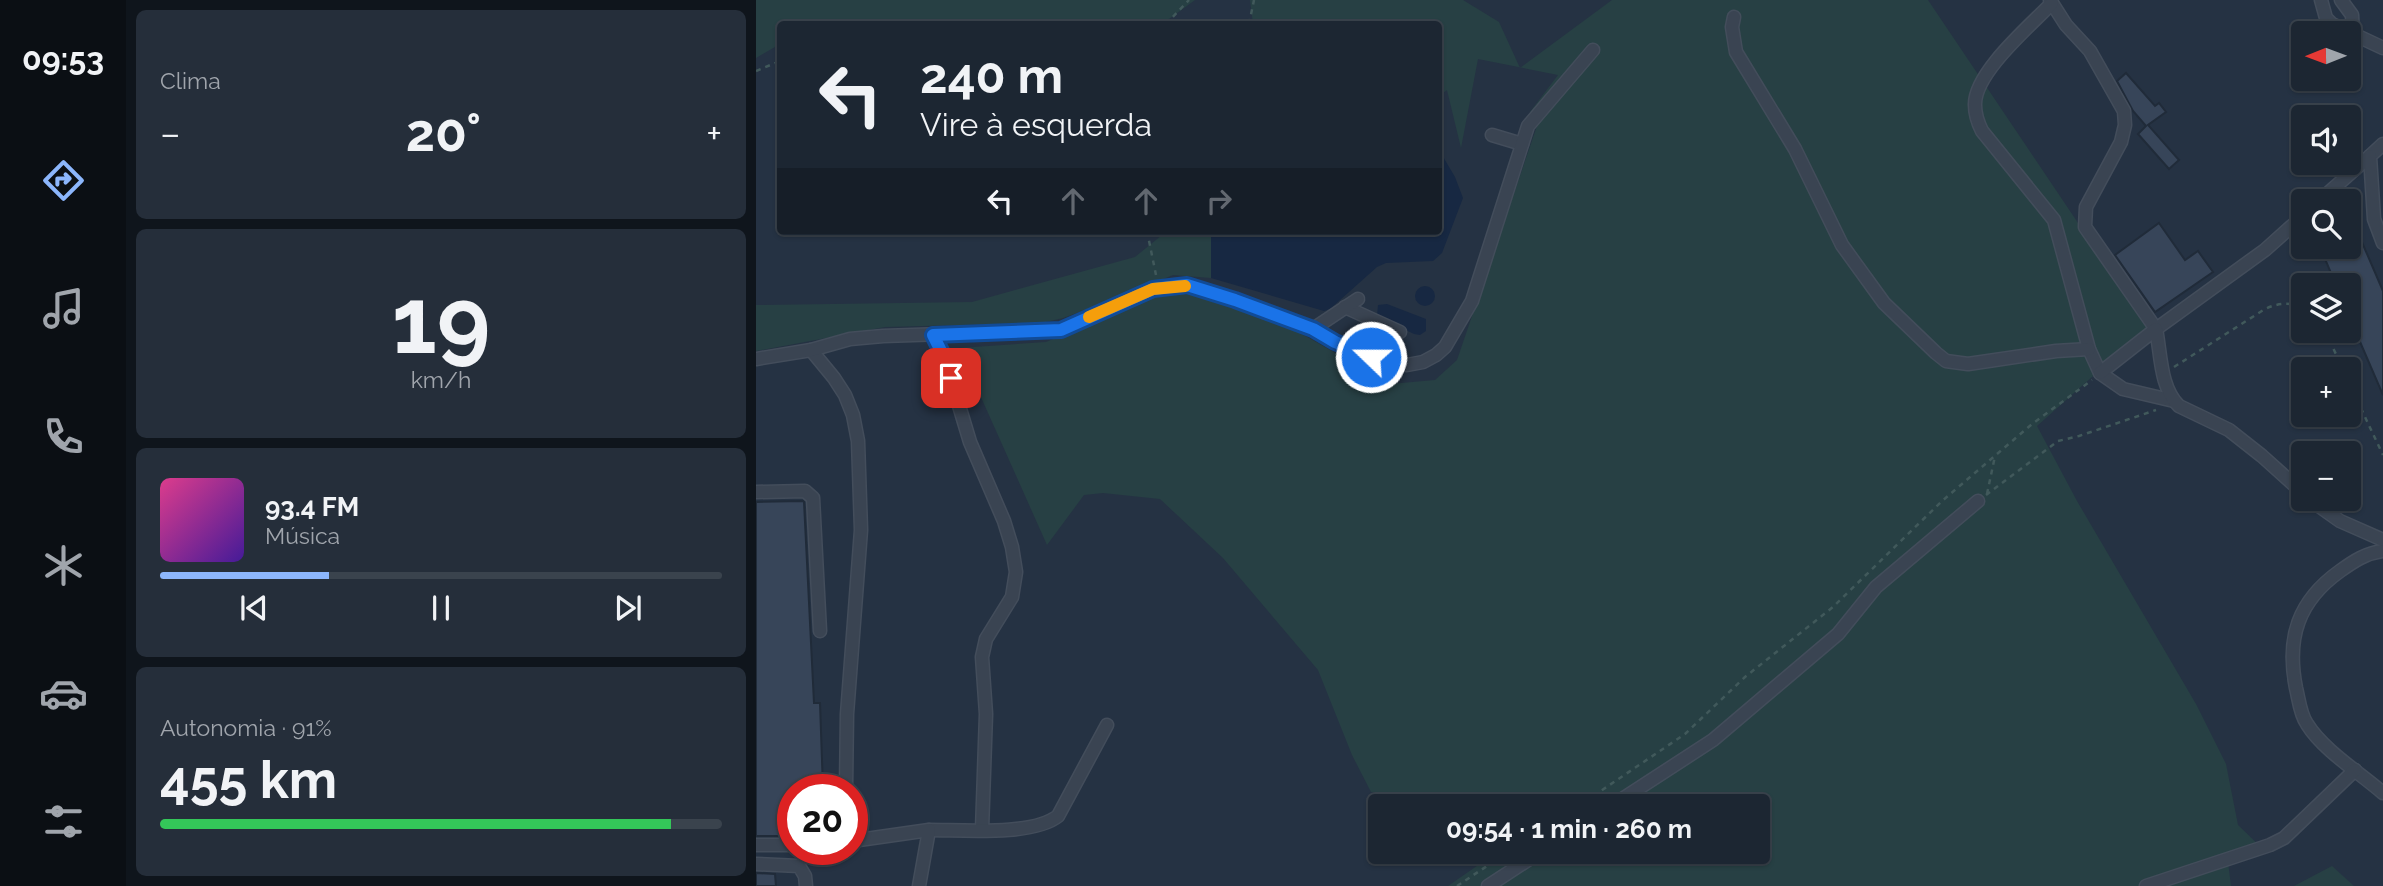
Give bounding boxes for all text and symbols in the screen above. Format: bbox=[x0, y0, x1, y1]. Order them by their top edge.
north arrow bbox=[2291, 21, 2361, 91]
map controls bbox=[2291, 21, 2361, 511]
text: 09:53 bbox=[22, 40, 104, 77]
text: 240 m bbox=[920, 47, 1063, 104]
icon: left bbox=[805, 49, 896, 140]
text: Clima bbox=[160, 67, 221, 94]
text: 20° bbox=[406, 102, 481, 163]
button: sound bbox=[2291, 105, 2361, 175]
text: Vire à esquerda bbox=[920, 106, 1152, 143]
text: − bbox=[160, 111, 180, 156]
text: + bbox=[706, 111, 722, 156]
icon: directions bbox=[39, 156, 88, 205]
icon: left bbox=[981, 182, 1019, 220]
icon: ahead bbox=[1054, 182, 1092, 220]
icon: ahead bbox=[1127, 182, 1165, 220]
icon: right bbox=[1200, 182, 1238, 220]
button: search bbox=[2291, 189, 2361, 259]
text: 19 bbox=[392, 267, 490, 374]
button: layers bbox=[2291, 273, 2361, 343]
icon: music bbox=[39, 284, 88, 333]
position arrow bbox=[1334, 320, 1408, 394]
pin bbox=[921, 348, 981, 408]
button: + bbox=[2291, 357, 2361, 427]
icon: arrive bbox=[932, 359, 970, 397]
text: km/h bbox=[411, 366, 471, 393]
icon: phone bbox=[39, 412, 88, 461]
button: − bbox=[2291, 441, 2361, 511]
text: 93.4 FM bbox=[265, 492, 359, 522]
text: Música bbox=[265, 522, 340, 549]
icon: climate bbox=[39, 541, 88, 590]
icon: previous bbox=[235, 589, 273, 627]
icon: pause bbox=[422, 589, 460, 627]
icon: next bbox=[609, 589, 647, 627]
icon: car bbox=[39, 669, 88, 718]
text: Autonomia · 91% bbox=[160, 714, 332, 741]
text: 455 km bbox=[160, 749, 337, 810]
speed limit sign: 20 bbox=[777, 774, 868, 865]
icon: filters bbox=[39, 797, 88, 846]
text: 09:54 · 1 min · 260 m bbox=[1446, 814, 1692, 844]

